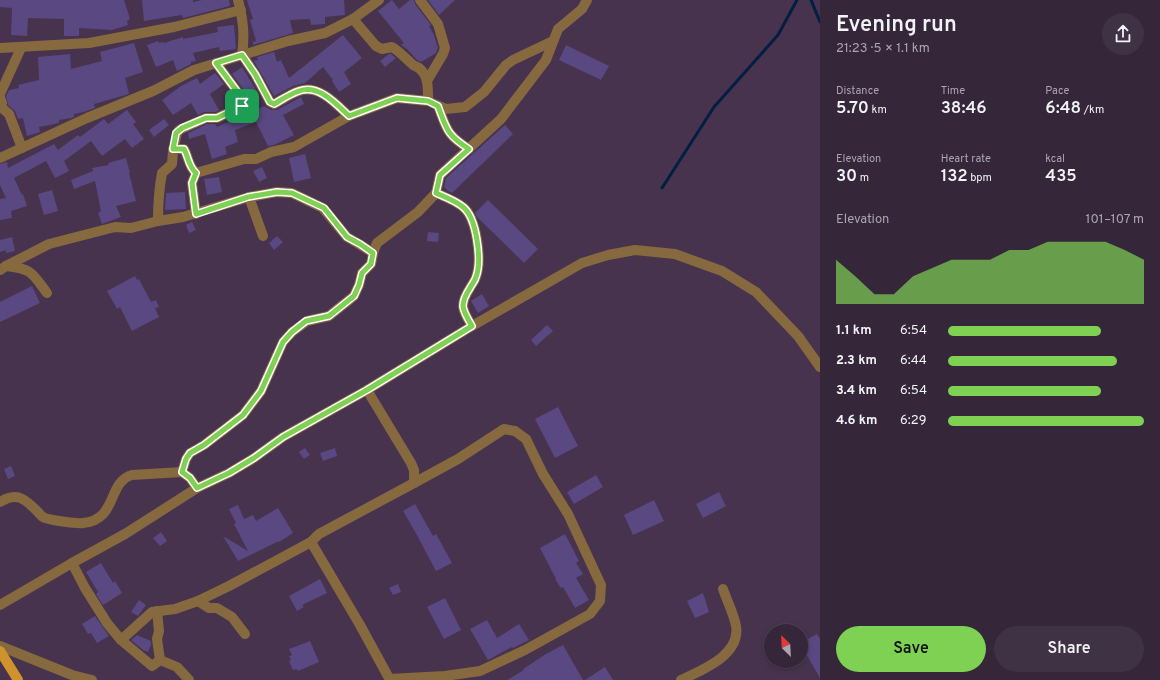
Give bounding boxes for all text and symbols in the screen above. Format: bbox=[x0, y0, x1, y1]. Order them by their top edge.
text: Evening run bbox=[836, 12, 957, 39]
button: share bbox=[1102, 13, 1144, 55]
text: 21:23 · 5 × 1.1 km bbox=[836, 41, 930, 57]
text: Distance bbox=[836, 84, 879, 98]
text: Time bbox=[941, 84, 965, 98]
text: Pace bbox=[1045, 84, 1070, 98]
pin bbox=[225, 89, 259, 123]
icon: arrive bbox=[231, 95, 253, 117]
text: 5.70 bbox=[836, 98, 869, 120]
text: 38:46 bbox=[941, 98, 987, 120]
text: 6:48 bbox=[1045, 98, 1081, 120]
text: km bbox=[869, 103, 887, 117]
text: /km bbox=[1081, 103, 1104, 117]
text: Elevation bbox=[836, 152, 881, 166]
text: Heart rate bbox=[941, 152, 991, 166]
text: kcal bbox=[1045, 152, 1065, 166]
text: 30 bbox=[836, 166, 857, 188]
text: 132 bbox=[941, 166, 968, 188]
text: 435 bbox=[1045, 166, 1077, 188]
text: m bbox=[857, 171, 869, 185]
text: bpm bbox=[968, 171, 992, 185]
text: Elevation bbox=[836, 212, 889, 228]
text: 101–107 m bbox=[1086, 212, 1144, 228]
text: 1.1 km bbox=[836, 323, 872, 339]
text: 6:54 bbox=[900, 323, 927, 339]
text: 2.3 km bbox=[836, 353, 877, 369]
text: 6:44 bbox=[900, 353, 927, 369]
text: 3.4 km bbox=[836, 383, 877, 399]
text: 6:54 bbox=[900, 383, 927, 399]
text: 4.6 km bbox=[836, 413, 877, 429]
text: 6:29 bbox=[900, 413, 926, 429]
north arrow bbox=[764, 624, 808, 668]
map controls bbox=[764, 624, 808, 668]
button: Save bbox=[836, 626, 986, 672]
button: Share bbox=[994, 626, 1144, 672]

